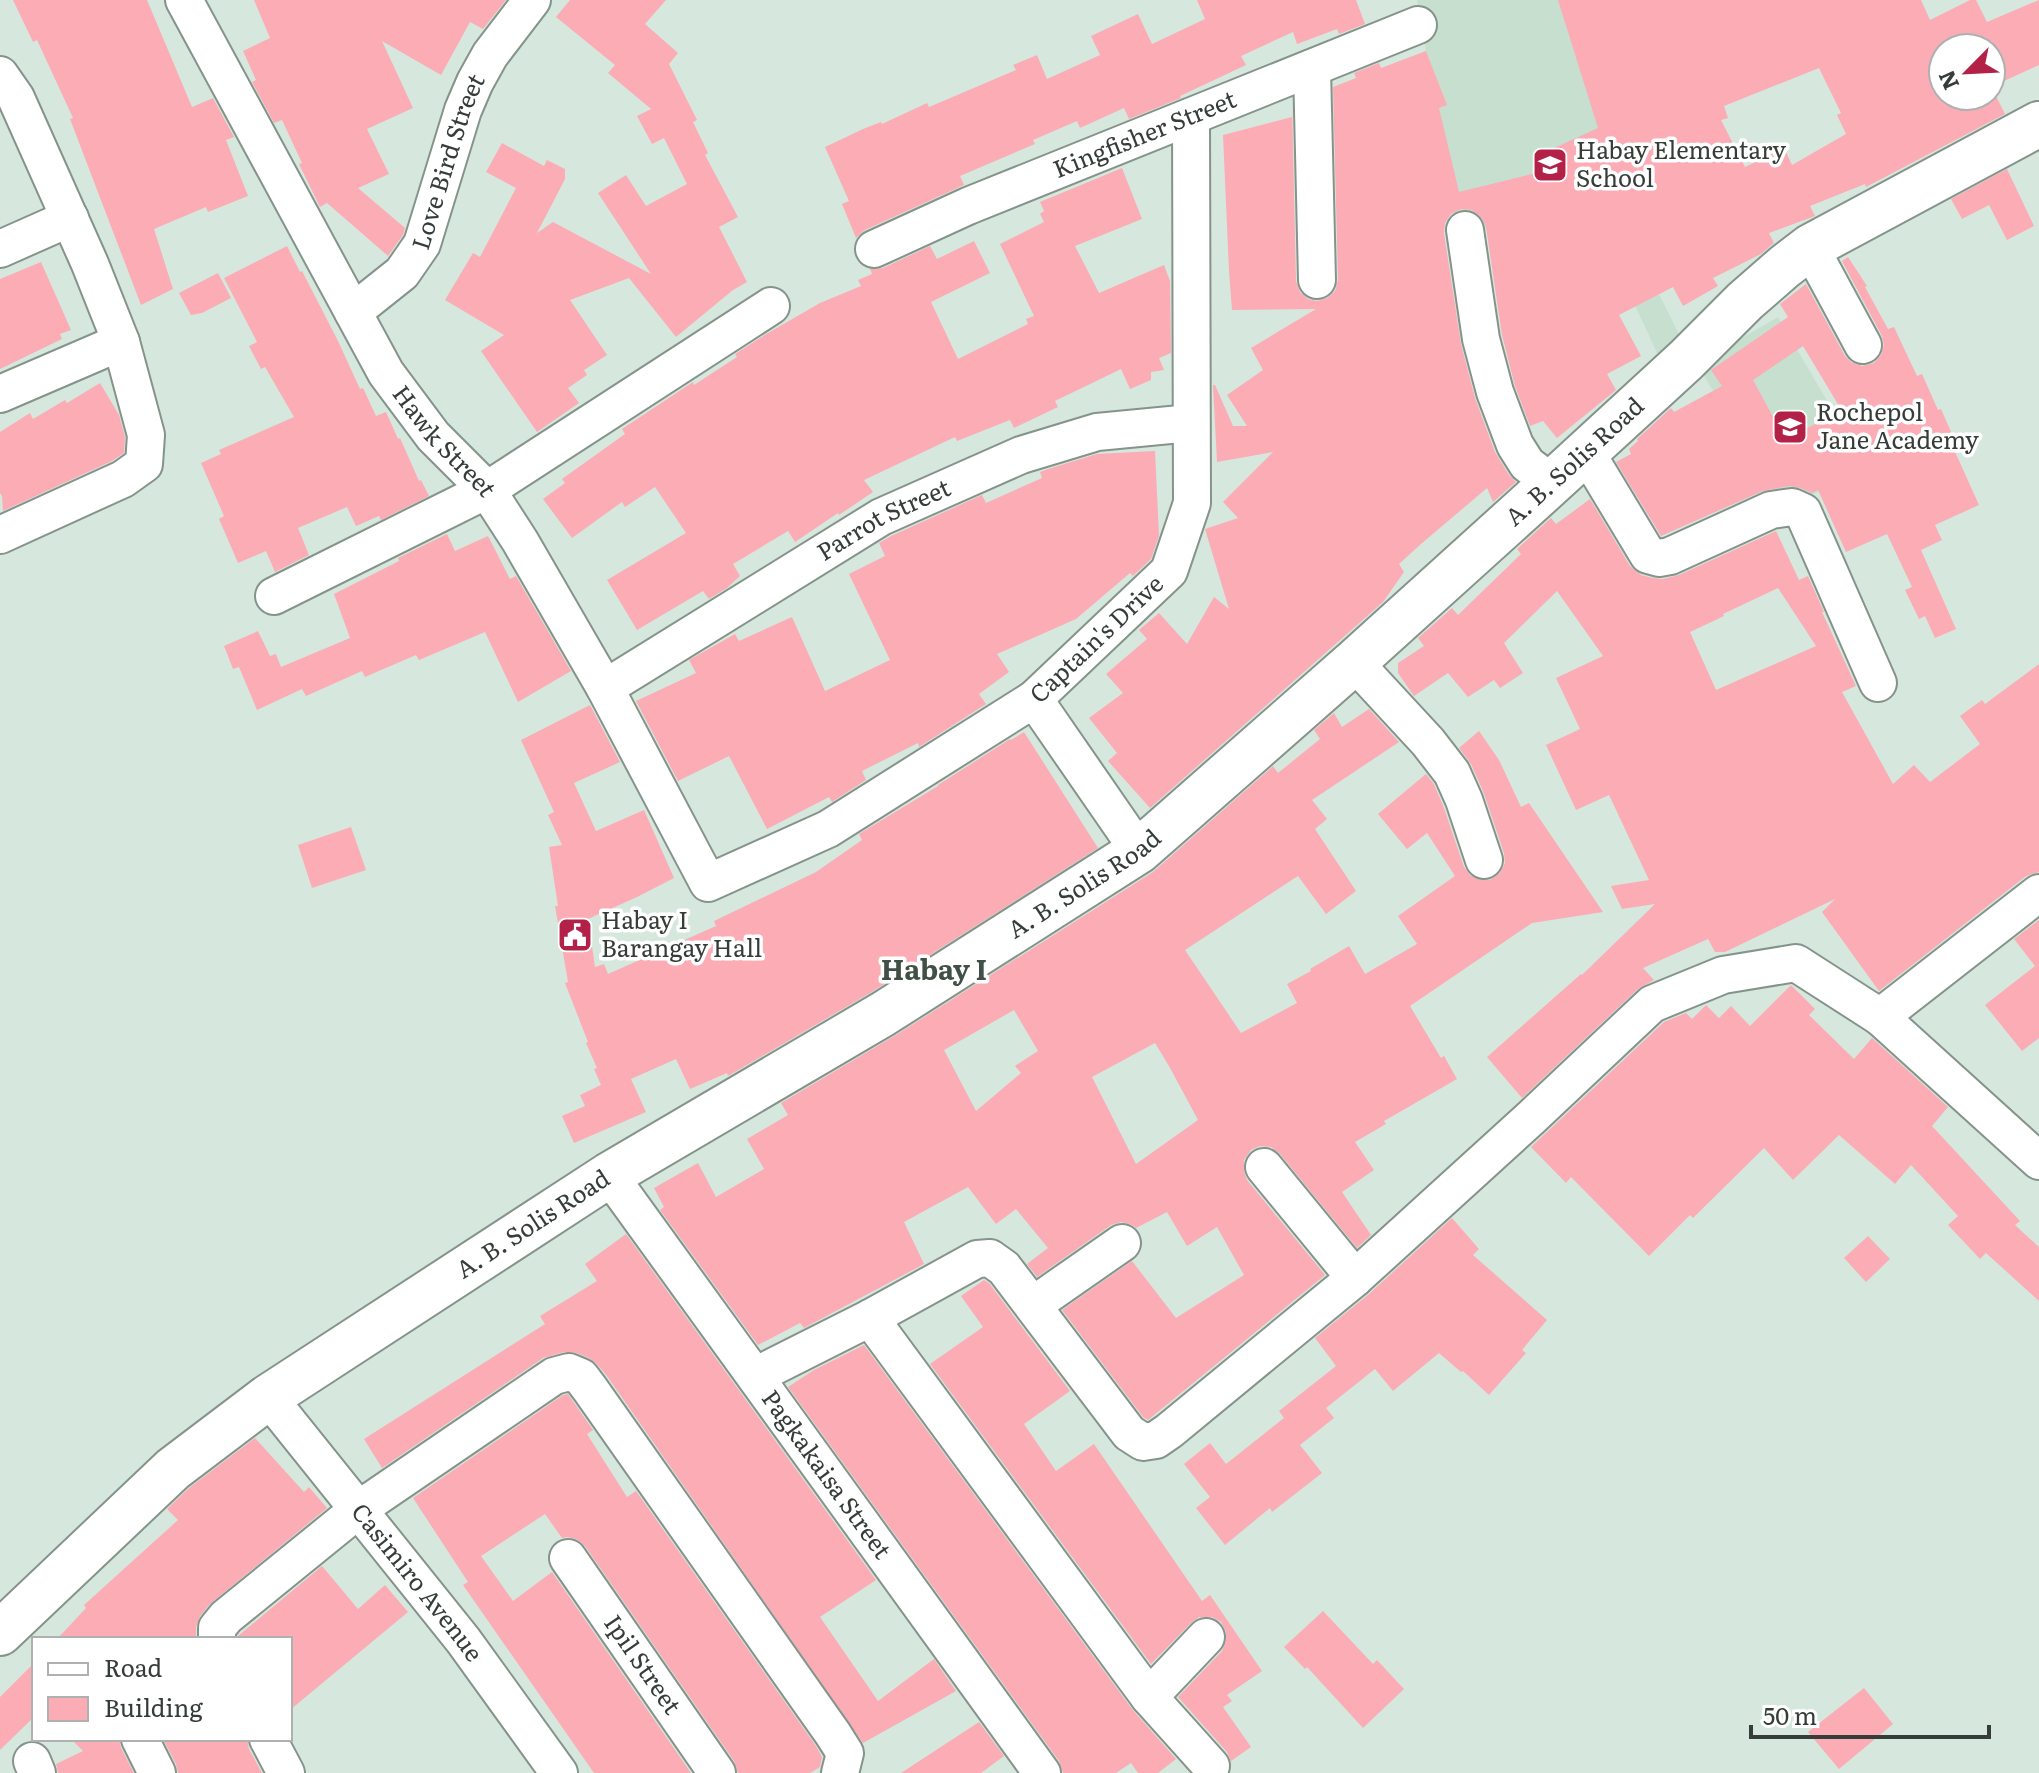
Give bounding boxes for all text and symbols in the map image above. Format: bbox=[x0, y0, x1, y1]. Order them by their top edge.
north arrow bbox=[1927, 32, 2007, 112]
street label: Love Bird Street bbox=[401, 66, 492, 254]
text: N bbox=[1929, 66, 1966, 96]
street label: Kingfisher Street bbox=[1047, 80, 1241, 185]
place label: Habay Elementary School bbox=[1576, 131, 1786, 194]
school or university icon: Habay Elementary School bbox=[1531, 146, 1569, 184]
street label: Hawk Street bbox=[386, 377, 507, 503]
street label: A. B. Solis Road bbox=[1496, 387, 1651, 533]
place label: Rochepol Jane Academy bbox=[1816, 393, 1979, 456]
school or university icon: Rochepol Jane Academy bbox=[1771, 408, 1809, 446]
street label: Parrot Street bbox=[809, 468, 956, 568]
street label: Captain's Drive bbox=[1020, 565, 1170, 710]
street label: A. B. Solis Road bbox=[1000, 819, 1168, 945]
place label: Habay I Barangay Hall bbox=[601, 901, 762, 964]
public building icon: Habay I Barangay Hall bbox=[556, 916, 594, 954]
district label: Habay I bbox=[881, 947, 987, 989]
street label: A. B. Solis Road bbox=[448, 1159, 616, 1285]
street label: Pagkakaisa Street bbox=[755, 1382, 901, 1565]
street label: Casimiro Avenue bbox=[345, 1495, 493, 1668]
street label: Ipil Street bbox=[597, 1607, 691, 1721]
legend bbox=[32, 1637, 292, 1741]
text: Road bbox=[104, 1649, 163, 1684]
text: Building bbox=[104, 1689, 203, 1724]
scale bar bbox=[1751, 1689, 1989, 1739]
text: 50 m bbox=[1763, 1697, 1817, 1732]

